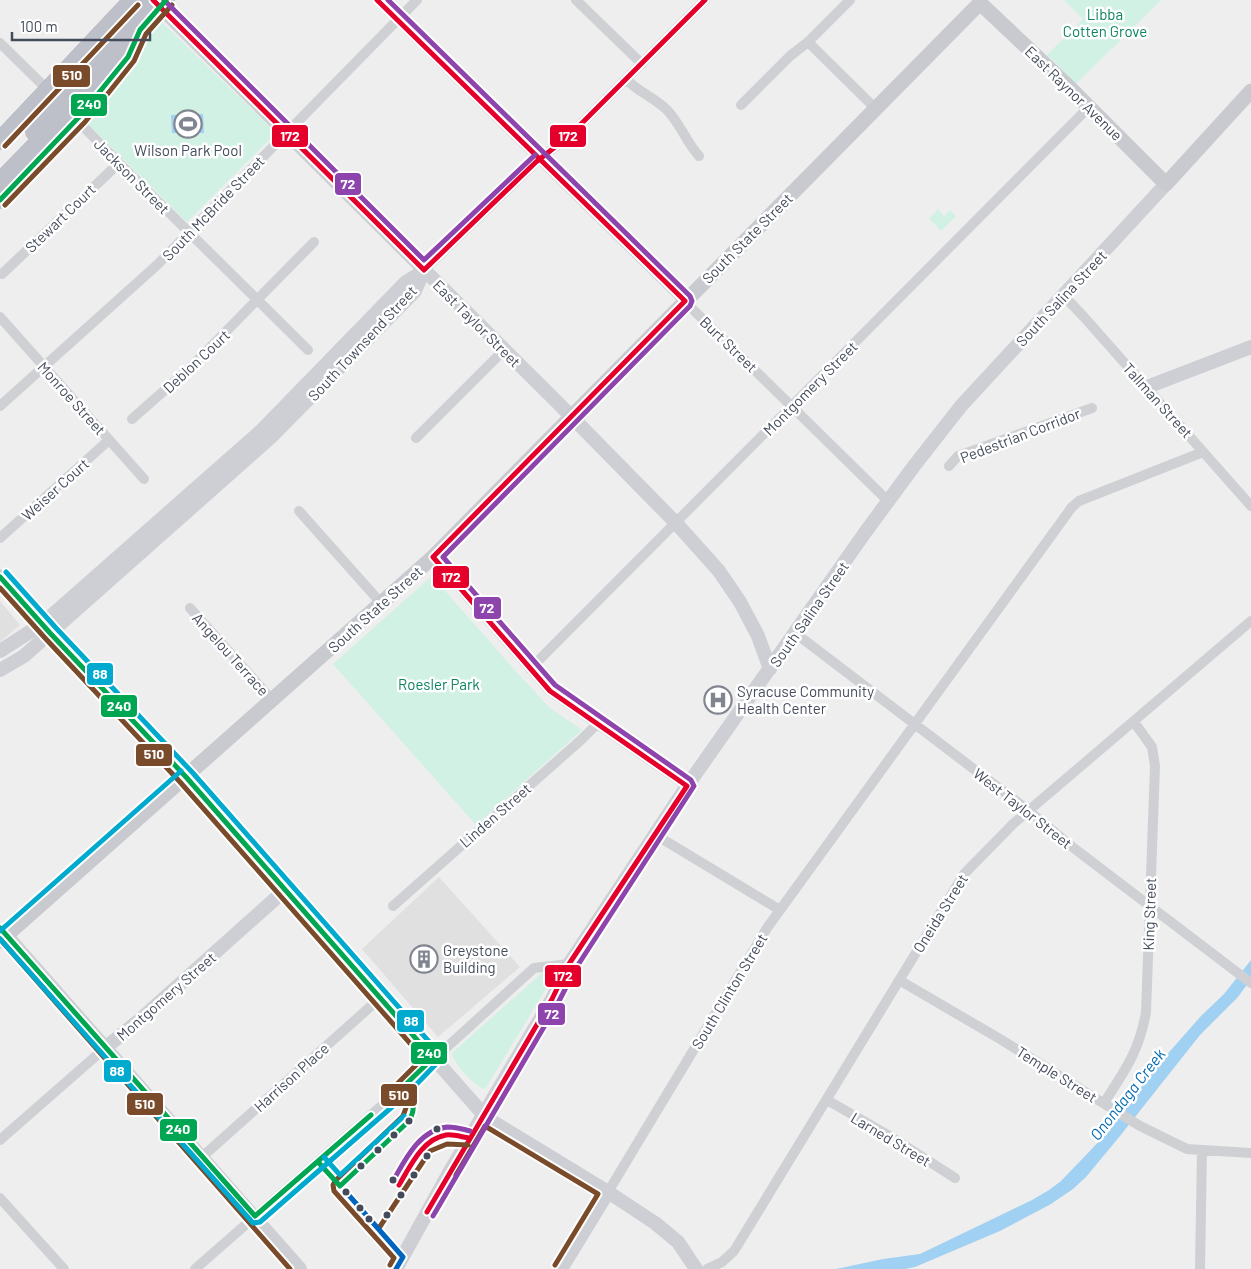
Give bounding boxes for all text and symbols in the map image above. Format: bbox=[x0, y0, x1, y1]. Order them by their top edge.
park label: Libba Cotten Grove bbox=[1063, 5, 1147, 40]
scale bar bbox=[12, 10, 150, 42]
text: 100 m bbox=[20, 17, 58, 35]
street label: East Raynor Avenue bbox=[1022, 42, 1126, 144]
line badge: 510 bbox=[52, 64, 91, 88]
text: 510 bbox=[62, 66, 82, 83]
line badge: 240 bbox=[70, 93, 108, 117]
text: 240 bbox=[77, 95, 101, 112]
sports icon: Wilson Park Pool bbox=[173, 109, 203, 139]
line badge: 172 bbox=[271, 124, 309, 148]
line badge: 172 bbox=[549, 124, 587, 148]
text: 172 bbox=[280, 127, 300, 144]
text: 172 bbox=[558, 127, 578, 144]
street label: Jackson Street bbox=[91, 135, 173, 217]
place label: Wilson Park Pool bbox=[134, 141, 242, 159]
street label: South McBride Street bbox=[158, 152, 268, 264]
line badge: 72 bbox=[334, 172, 362, 196]
text: 72 bbox=[341, 175, 356, 192]
street label: Stewart Court bbox=[21, 180, 99, 256]
street label: South State Street bbox=[698, 189, 796, 287]
street label: South Salina Street bbox=[1012, 246, 1110, 350]
street label: East Taylor Street bbox=[430, 276, 524, 370]
street label: South Townsend Street bbox=[304, 282, 420, 404]
street label: Burt Street bbox=[697, 312, 761, 376]
street label: Deblon Court bbox=[159, 326, 233, 396]
street label: Montgomery Street bbox=[759, 337, 861, 439]
street label: Monroe Street bbox=[34, 358, 110, 438]
street label: Tallman Street bbox=[1120, 359, 1196, 441]
street label: Pedestrian Corridor bbox=[957, 404, 1083, 466]
street label: Weiser Court bbox=[18, 454, 92, 524]
street label: South Salina Street bbox=[766, 558, 852, 670]
street label: South State Street bbox=[324, 562, 426, 656]
line badge: 172 bbox=[432, 565, 470, 589]
text: 172 bbox=[441, 568, 461, 585]
line badge: 72 bbox=[473, 596, 502, 620]
text: 72 bbox=[480, 599, 495, 616]
street label: Angelou Terrace bbox=[189, 609, 273, 699]
line badge: 88 bbox=[86, 662, 114, 686]
text: 88 bbox=[92, 665, 108, 682]
park label: Roesler Park bbox=[398, 675, 480, 693]
place label: Syracuse Community Health Center bbox=[737, 682, 874, 717]
hospital icon: Syracuse Community Health Center bbox=[703, 685, 733, 715]
line badge: 240 bbox=[100, 694, 138, 718]
text: 240 bbox=[107, 697, 131, 714]
line badge: 510 bbox=[135, 743, 173, 767]
text: 510 bbox=[144, 745, 164, 762]
street label: West Taylor Street bbox=[970, 764, 1076, 852]
street label: Linden Street bbox=[456, 779, 534, 851]
street label: Oneida Street bbox=[909, 871, 971, 955]
street label: King Street bbox=[1139, 877, 1159, 951]
street label: South Clinton Street bbox=[687, 930, 771, 1052]
place label: Greystone Building bbox=[443, 941, 508, 976]
building icon: Greystone Building bbox=[409, 944, 439, 974]
street label: Montgomery Street bbox=[113, 948, 219, 1044]
line badge: 172 bbox=[544, 964, 582, 988]
text: 172 bbox=[553, 967, 573, 984]
line badge: 72 bbox=[537, 1002, 566, 1026]
text: 72 bbox=[545, 1005, 560, 1022]
line badge: 88 bbox=[396, 1009, 425, 1033]
text: 88 bbox=[403, 1012, 419, 1029]
street label: Harrison Place bbox=[250, 1039, 332, 1115]
line badge: 240 bbox=[410, 1041, 448, 1065]
street label: Temple Street bbox=[1013, 1042, 1101, 1106]
text: 240 bbox=[417, 1044, 441, 1061]
water label: Onondaga Creek bbox=[1085, 1044, 1169, 1143]
line badge: 88 bbox=[103, 1059, 132, 1083]
text: 88 bbox=[109, 1062, 125, 1079]
line badge: 510 bbox=[380, 1083, 418, 1107]
text: 510 bbox=[389, 1086, 409, 1103]
line badge: 510 bbox=[126, 1092, 164, 1116]
text: 510 bbox=[135, 1095, 155, 1112]
street label: Larned Street bbox=[848, 1108, 934, 1170]
unlabelled marker bbox=[404, 1116, 414, 1126]
line badge: 240 bbox=[159, 1118, 198, 1142]
text: 240 bbox=[166, 1120, 190, 1137]
unlabelled marker bbox=[432, 1124, 442, 1134]
unlabelled marker bbox=[389, 1130, 399, 1140]
unlabelled marker bbox=[373, 1145, 383, 1155]
unlabelled marker bbox=[422, 1151, 432, 1161]
unlabelled marker bbox=[356, 1161, 366, 1171]
unlabelled marker bbox=[409, 1170, 419, 1180]
unlabelled marker bbox=[388, 1175, 398, 1185]
unlabelled marker bbox=[341, 1187, 351, 1197]
unlabelled marker bbox=[396, 1190, 406, 1200]
unlabelled marker bbox=[355, 1203, 365, 1213]
unlabelled marker bbox=[382, 1210, 392, 1220]
unlabelled marker bbox=[364, 1214, 374, 1224]

